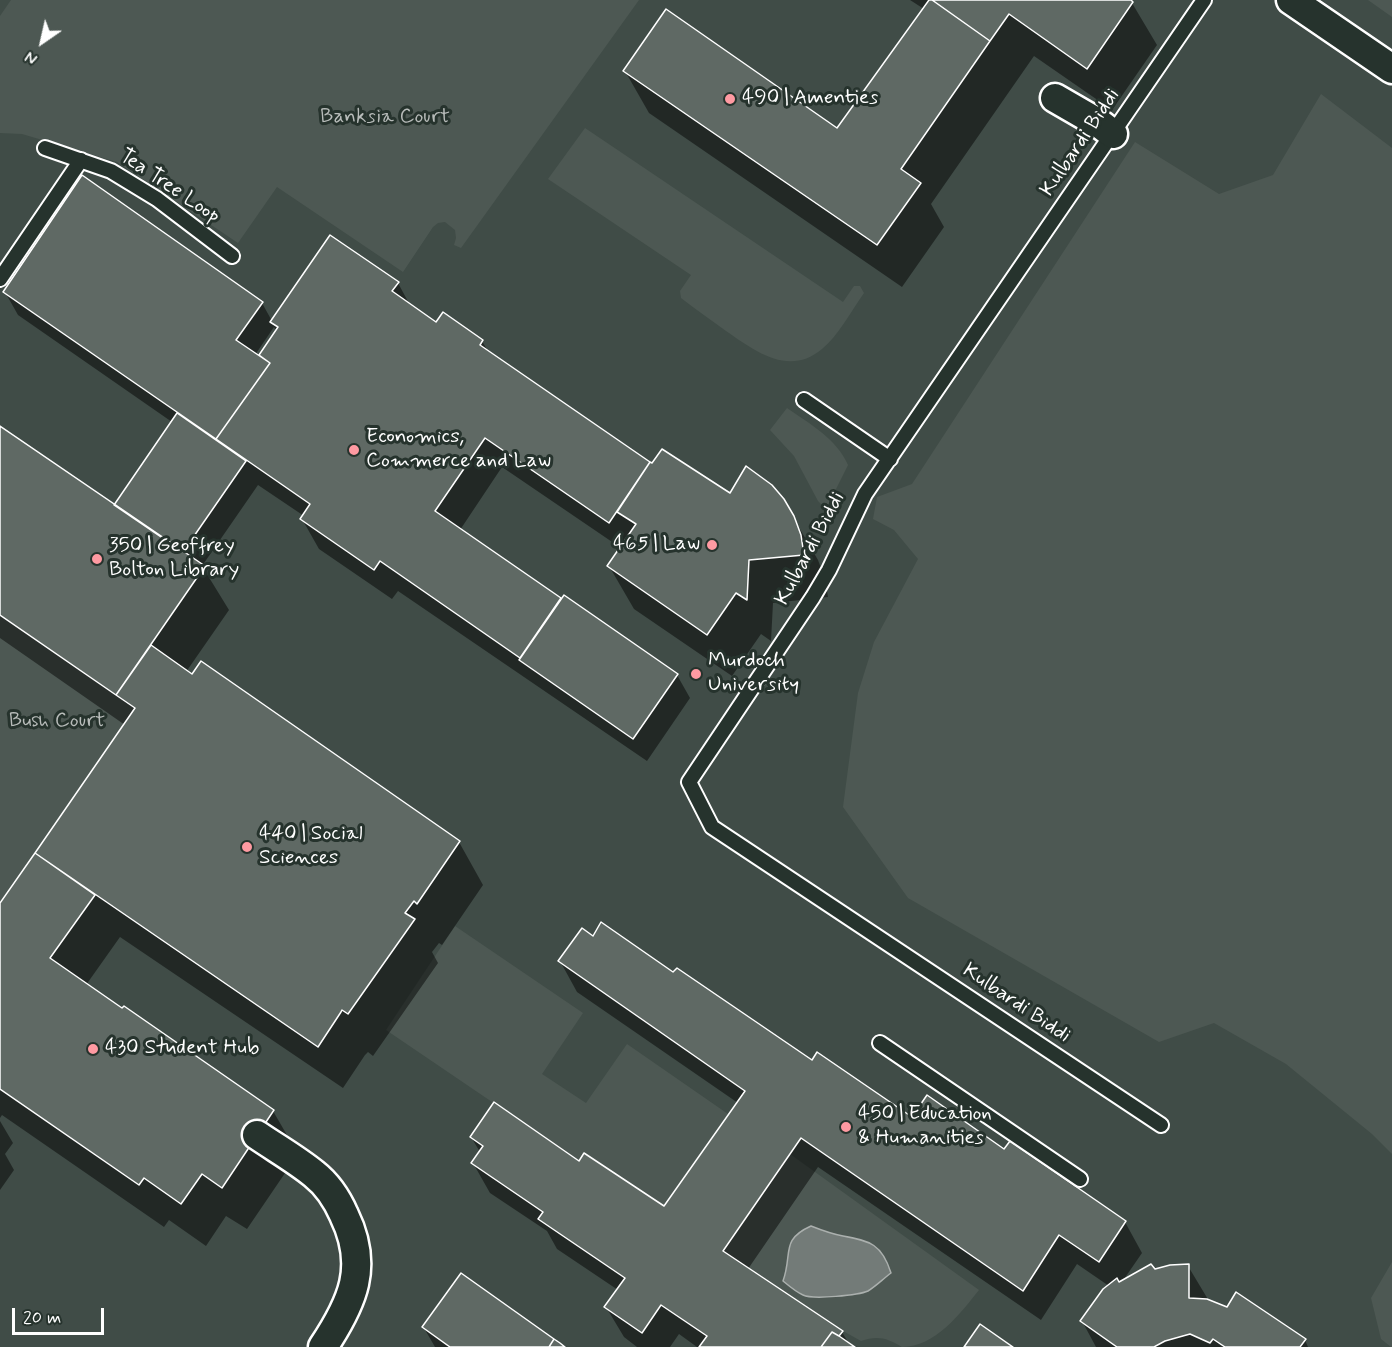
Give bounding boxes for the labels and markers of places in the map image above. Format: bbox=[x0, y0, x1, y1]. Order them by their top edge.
place label: 490 | Amenties bbox=[742, 86, 878, 112]
marker: 490 | Amenties bbox=[723, 92, 737, 106]
place label: Economics, Commerce and Law bbox=[366, 425, 551, 475]
marker: Economics, Commerce and Law bbox=[347, 443, 361, 457]
place label: 465 | Law bbox=[613, 532, 700, 558]
place label: 350 | Geoffrey Bolton Library bbox=[109, 534, 239, 584]
marker: 465 | Law bbox=[705, 538, 719, 552]
marker: 350 | Geoffrey Bolton Library bbox=[90, 552, 104, 566]
place label: Murdoch University bbox=[708, 649, 799, 699]
marker: Murdoch University bbox=[689, 667, 703, 681]
place label: 440 | Social Sciences bbox=[259, 822, 363, 872]
marker: 440 | Social Sciences bbox=[240, 840, 254, 854]
place label: 430 Student Hub bbox=[105, 1036, 259, 1062]
marker: 430 Student Hub bbox=[86, 1042, 100, 1056]
place label: 450 | Education & Humanities bbox=[858, 1102, 992, 1152]
marker: 450 | Education & Humanities bbox=[839, 1120, 853, 1134]

